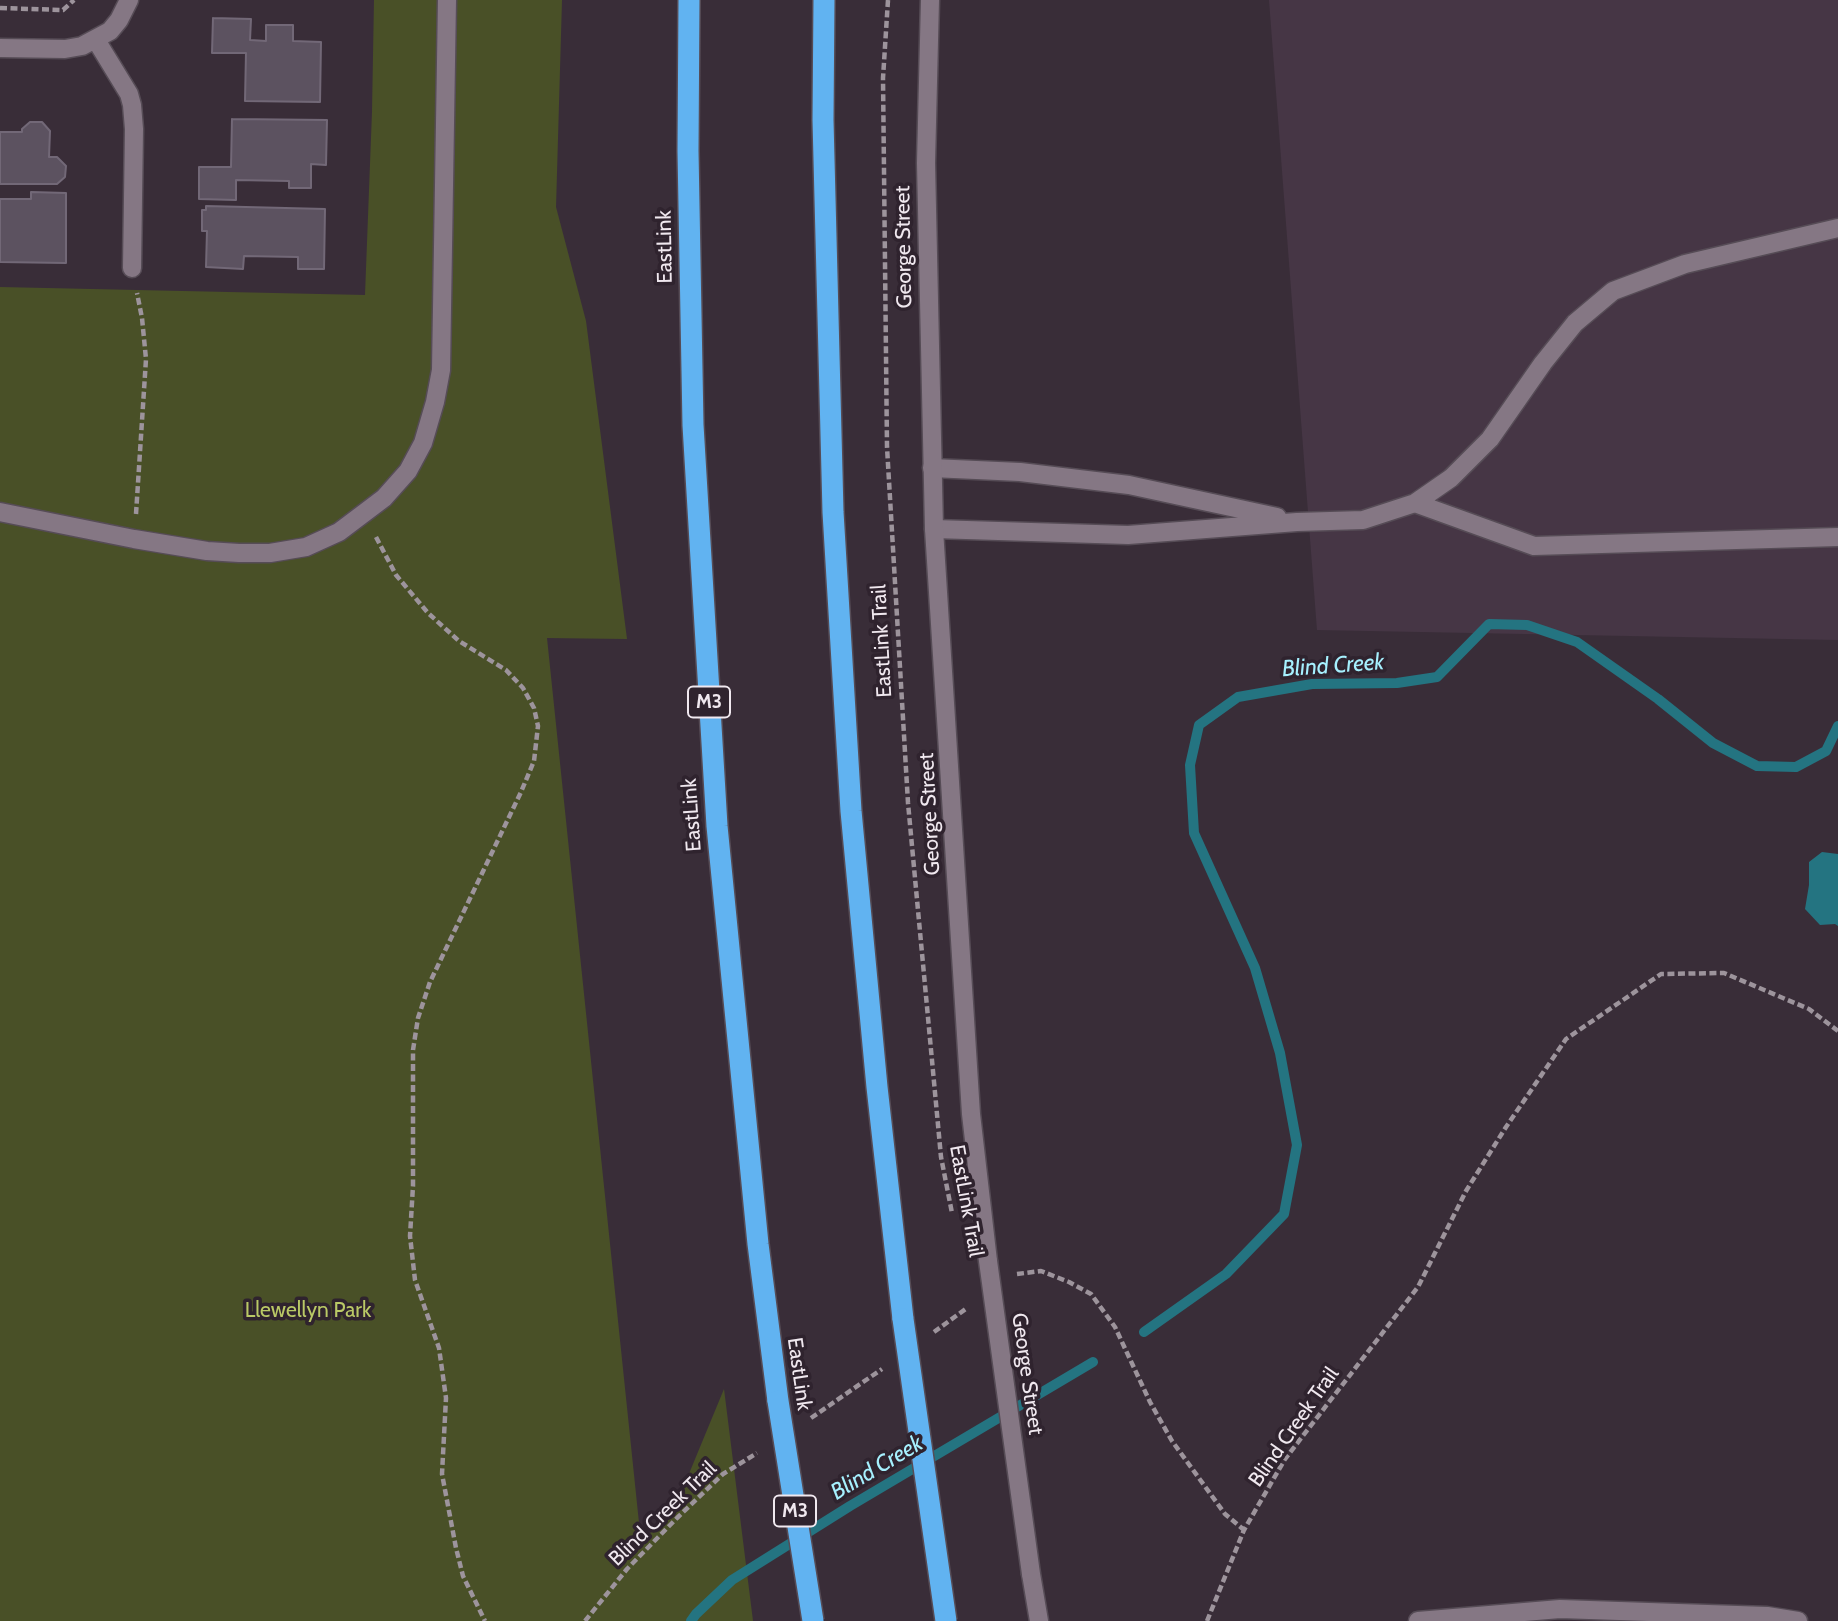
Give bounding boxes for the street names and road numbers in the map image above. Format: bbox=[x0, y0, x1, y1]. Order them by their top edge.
street label: George Street bbox=[890, 185, 918, 309]
street label: EastLink bbox=[652, 210, 678, 284]
street label: EastLink Trail bbox=[866, 584, 898, 698]
road number: M3 bbox=[688, 687, 730, 718]
street label: George Street bbox=[914, 752, 946, 876]
street label: EastLink bbox=[677, 777, 707, 853]
street label: EastLink Trail bbox=[944, 1143, 988, 1259]
street label: George Street bbox=[1006, 1311, 1048, 1437]
street label: EastLink bbox=[781, 1336, 817, 1412]
street label: Blind Creek Trail bbox=[1244, 1362, 1344, 1492]
street label: Blind Creek Trail bbox=[604, 1456, 722, 1572]
road number: M3 bbox=[774, 1496, 816, 1526]

